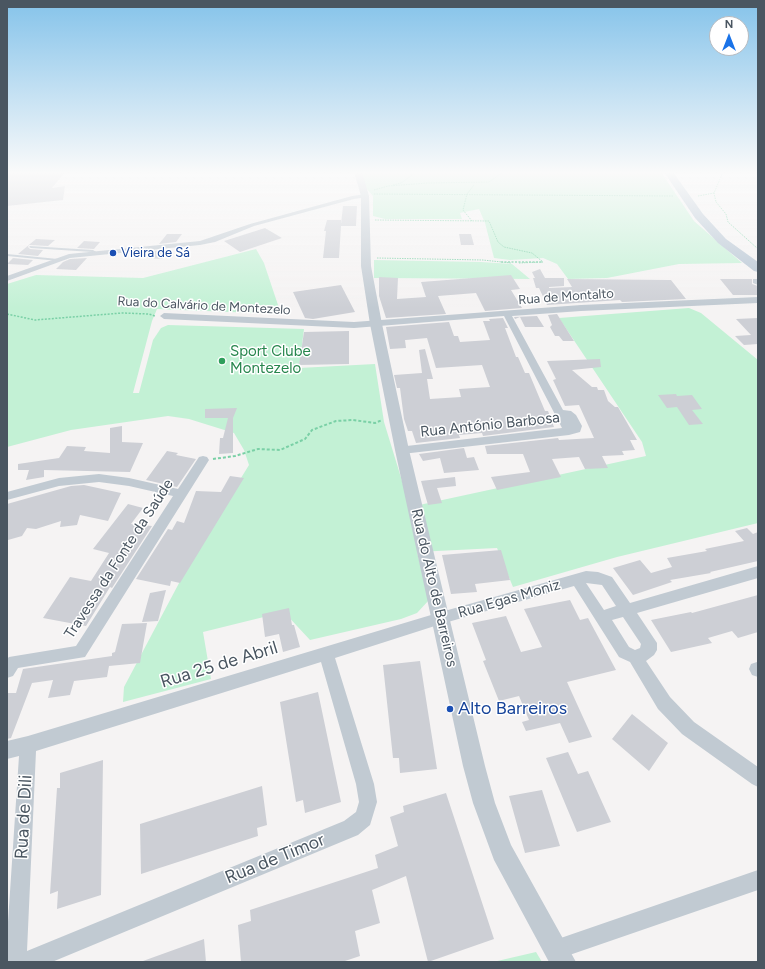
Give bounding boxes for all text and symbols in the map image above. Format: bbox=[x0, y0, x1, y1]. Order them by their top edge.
north arrow bbox=[709, 16, 749, 56]
text: N bbox=[725, 18, 733, 31]
place label: Vieira de Sá bbox=[121, 245, 190, 261]
marker: Vieira de Sá bbox=[108, 248, 118, 258]
street label: Rua de Montalto bbox=[518, 286, 614, 308]
street label: Rua do Calvário de Montezelo bbox=[117, 294, 291, 318]
place label: Sport Clube Montezelo bbox=[230, 343, 311, 378]
marker: Sport Clube Montezelo bbox=[217, 356, 227, 366]
street label: Rua António Barbosa bbox=[419, 409, 561, 441]
street label: Travessa da Fonte da Saúde bbox=[61, 476, 177, 642]
street label: Rua do Alto de Barreiros bbox=[407, 507, 461, 669]
street label: Rua Egas Moniz bbox=[456, 576, 562, 622]
street label: Rua 25 de Abril bbox=[158, 637, 280, 693]
place label: Alto Barreiros bbox=[458, 698, 567, 720]
marker: Alto Barreiros bbox=[445, 704, 455, 714]
street label: Rua de Dili bbox=[11, 774, 37, 860]
street label: Rua de Timor bbox=[222, 829, 328, 889]

